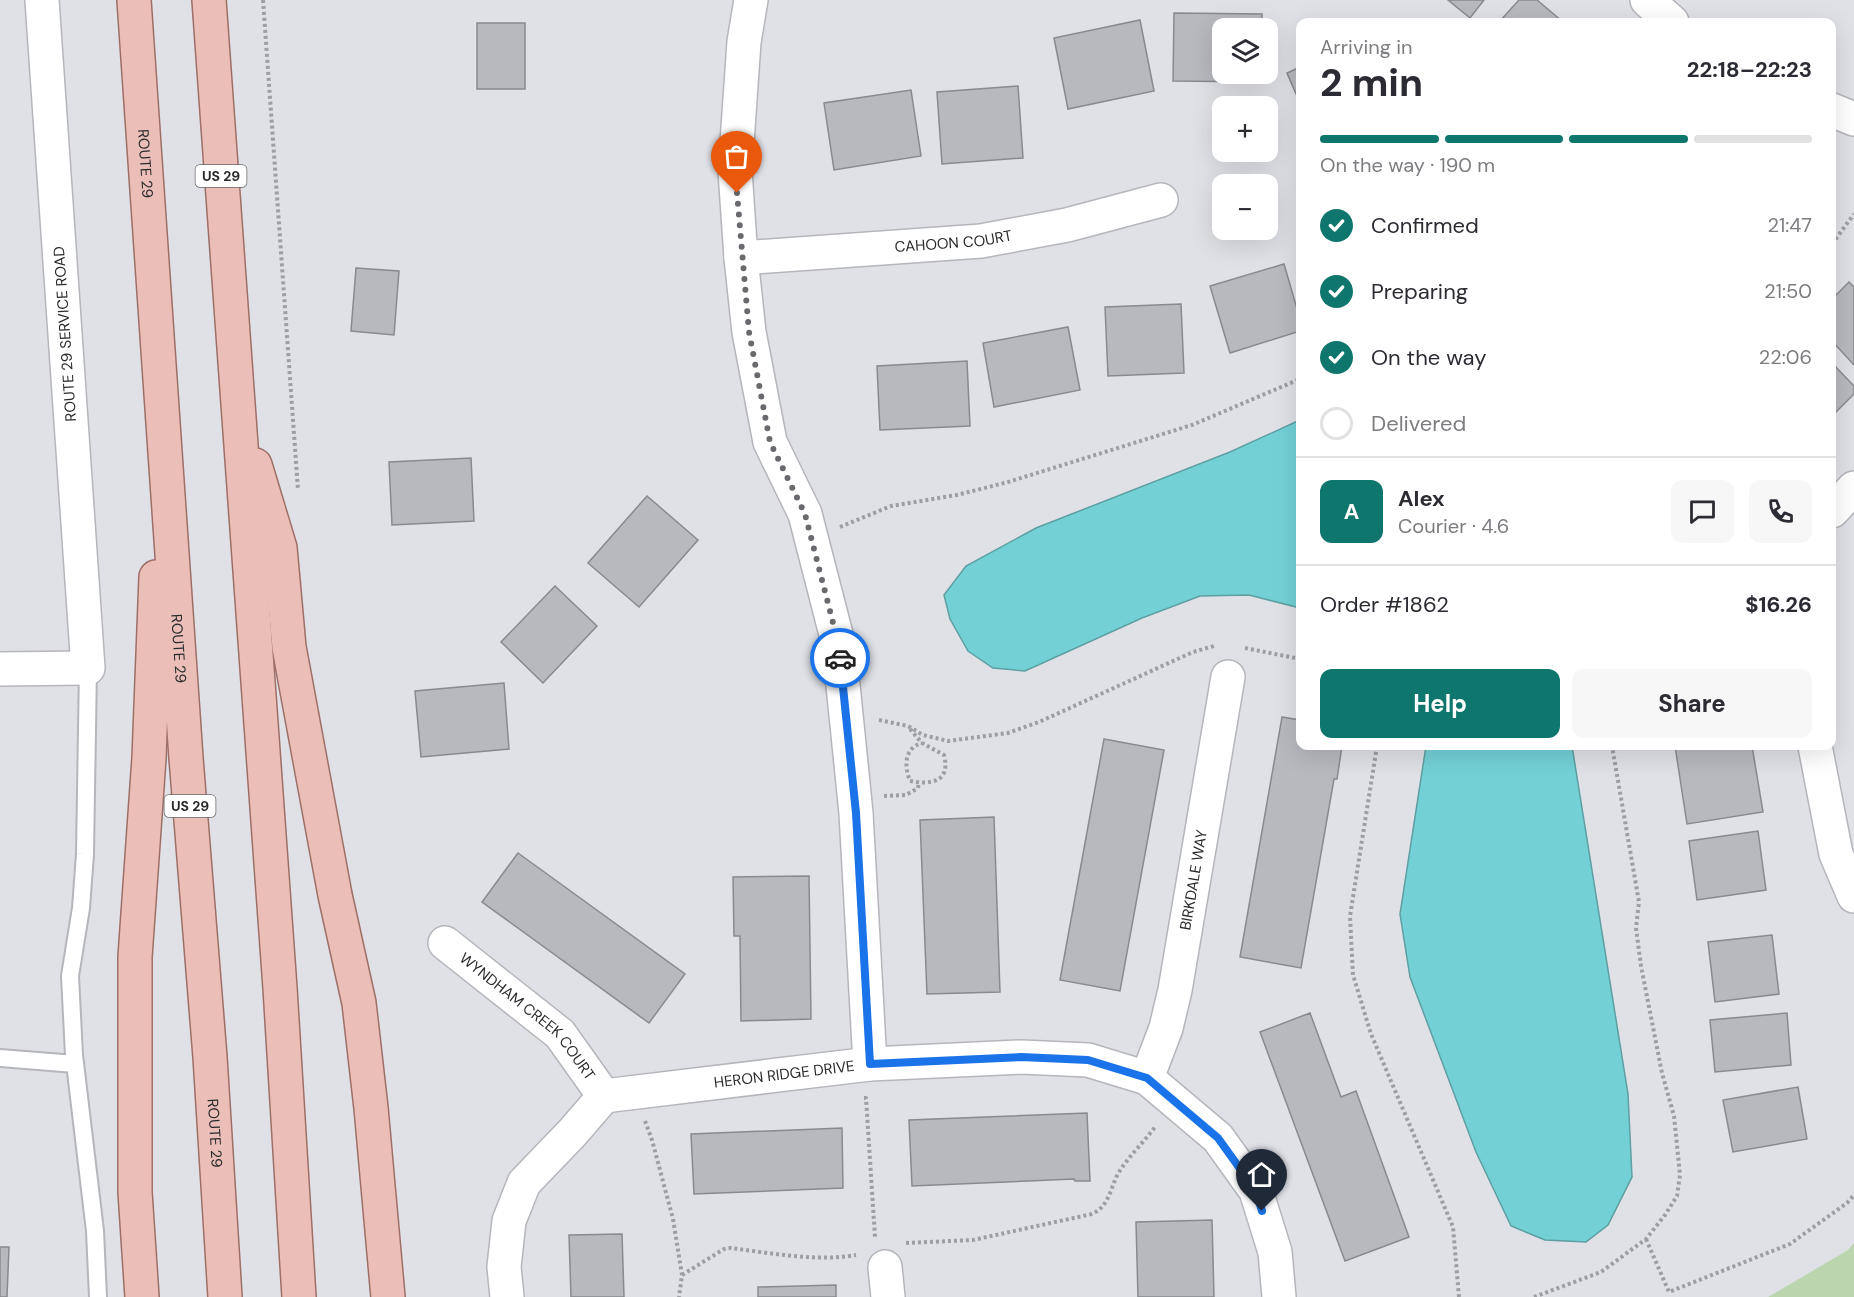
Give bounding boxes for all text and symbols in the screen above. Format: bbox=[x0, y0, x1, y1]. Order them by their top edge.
map controls bbox=[1212, 18, 1278, 240]
button: layers bbox=[1212, 18, 1278, 84]
text: Arriving in bbox=[1320, 34, 1412, 60]
text: 22:18–22:23 bbox=[1687, 55, 1812, 84]
text: 2 min bbox=[1320, 57, 1423, 108]
button: + bbox=[1212, 96, 1278, 162]
street label: ROUTE 29 bbox=[133, 128, 158, 199]
pin bbox=[711, 131, 762, 193]
icon: bag bbox=[720, 140, 753, 173]
text: On the way · 190 m bbox=[1320, 152, 1495, 178]
road number: US 29 bbox=[196, 165, 246, 187]
button: − bbox=[1212, 174, 1278, 240]
icon: check bbox=[1320, 209, 1353, 242]
text: Confirmed bbox=[1371, 211, 1479, 240]
text: 21:47 bbox=[1767, 212, 1812, 238]
street label: CAHOON COURT bbox=[894, 225, 1014, 257]
street label: ROUTE 29 SERVICE ROAD bbox=[49, 246, 81, 422]
icon: check bbox=[1320, 275, 1353, 308]
text: Preparing bbox=[1371, 277, 1468, 306]
text: 21:50 bbox=[1764, 278, 1812, 304]
icon: check bbox=[1320, 341, 1353, 374]
text: On the way bbox=[1371, 343, 1486, 372]
text: 22:06 bbox=[1759, 344, 1812, 370]
text: Delivered bbox=[1371, 409, 1466, 438]
button: chat bbox=[1671, 480, 1734, 543]
button: phone bbox=[1749, 480, 1812, 543]
text: Alex bbox=[1398, 484, 1445, 513]
text: A bbox=[1344, 497, 1359, 526]
text: Courier · 4.6 bbox=[1398, 513, 1509, 539]
text: Order #1862 bbox=[1320, 590, 1449, 619]
text: $16.26 bbox=[1745, 590, 1812, 619]
street label: ROUTE 29 bbox=[166, 613, 191, 684]
courier bbox=[810, 628, 870, 688]
icon: car bbox=[824, 642, 857, 675]
button: Help bbox=[1320, 669, 1560, 738]
button: Share bbox=[1572, 669, 1812, 738]
road number: US 29 bbox=[164, 795, 216, 817]
street label: BIRKDALE WAY bbox=[1175, 828, 1212, 932]
street label: WYNDHAM CREEK COURT bbox=[455, 948, 600, 1084]
street label: HERON RIDGE DRIVE bbox=[713, 1056, 856, 1093]
street label: ROUTE 29 bbox=[203, 1098, 227, 1168]
pin bbox=[1236, 1149, 1287, 1211]
icon: home bbox=[1245, 1158, 1278, 1191]

